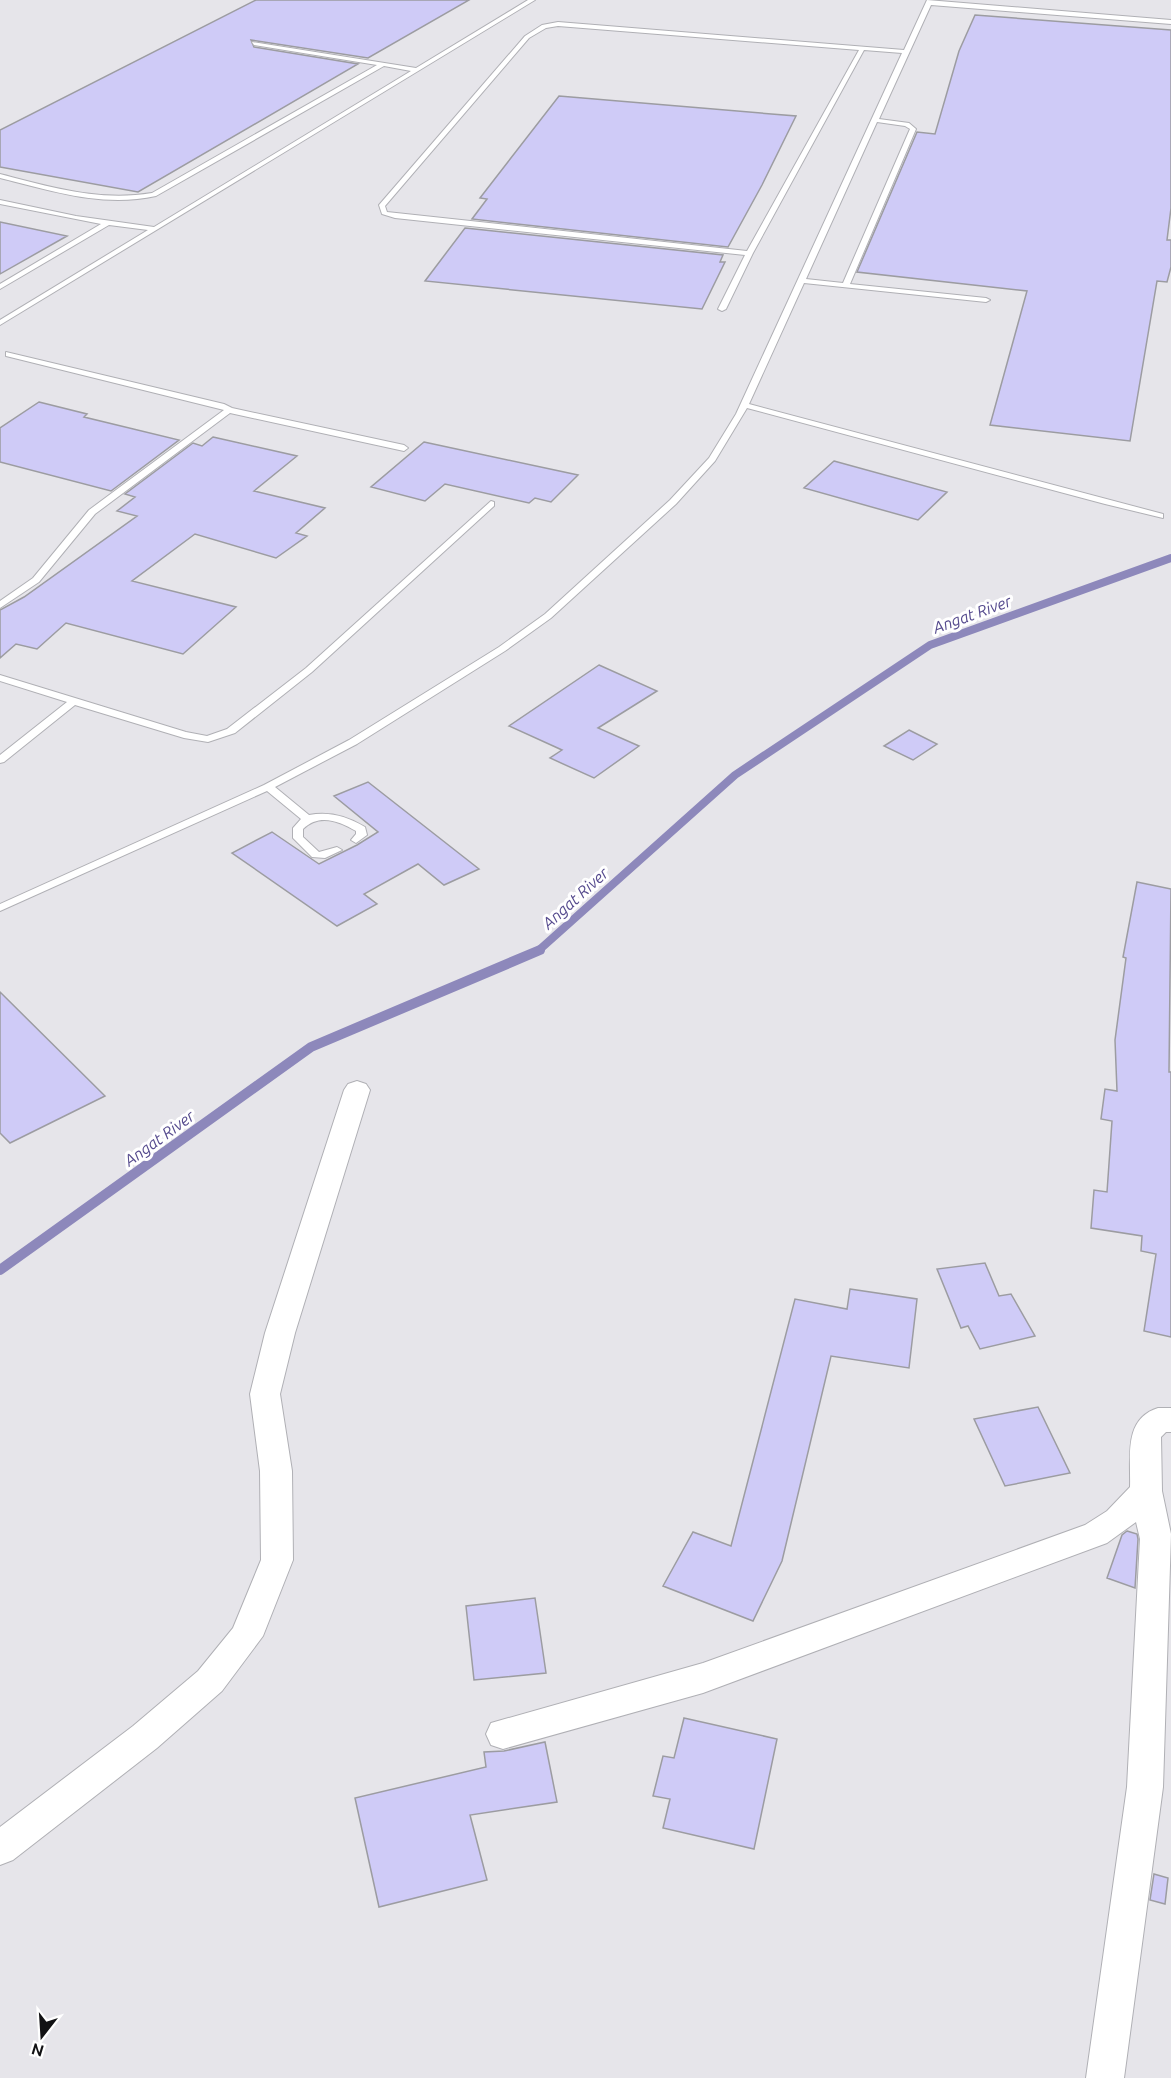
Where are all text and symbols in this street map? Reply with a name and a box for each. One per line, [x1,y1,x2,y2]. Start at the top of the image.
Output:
water label: Angat River [929,591,1014,637]
water label: Angat River [538,863,612,933]
water label: Angat River [120,1106,198,1170]
north arrow [12,2006,72,2066]
text: N [29,2040,46,2061]

